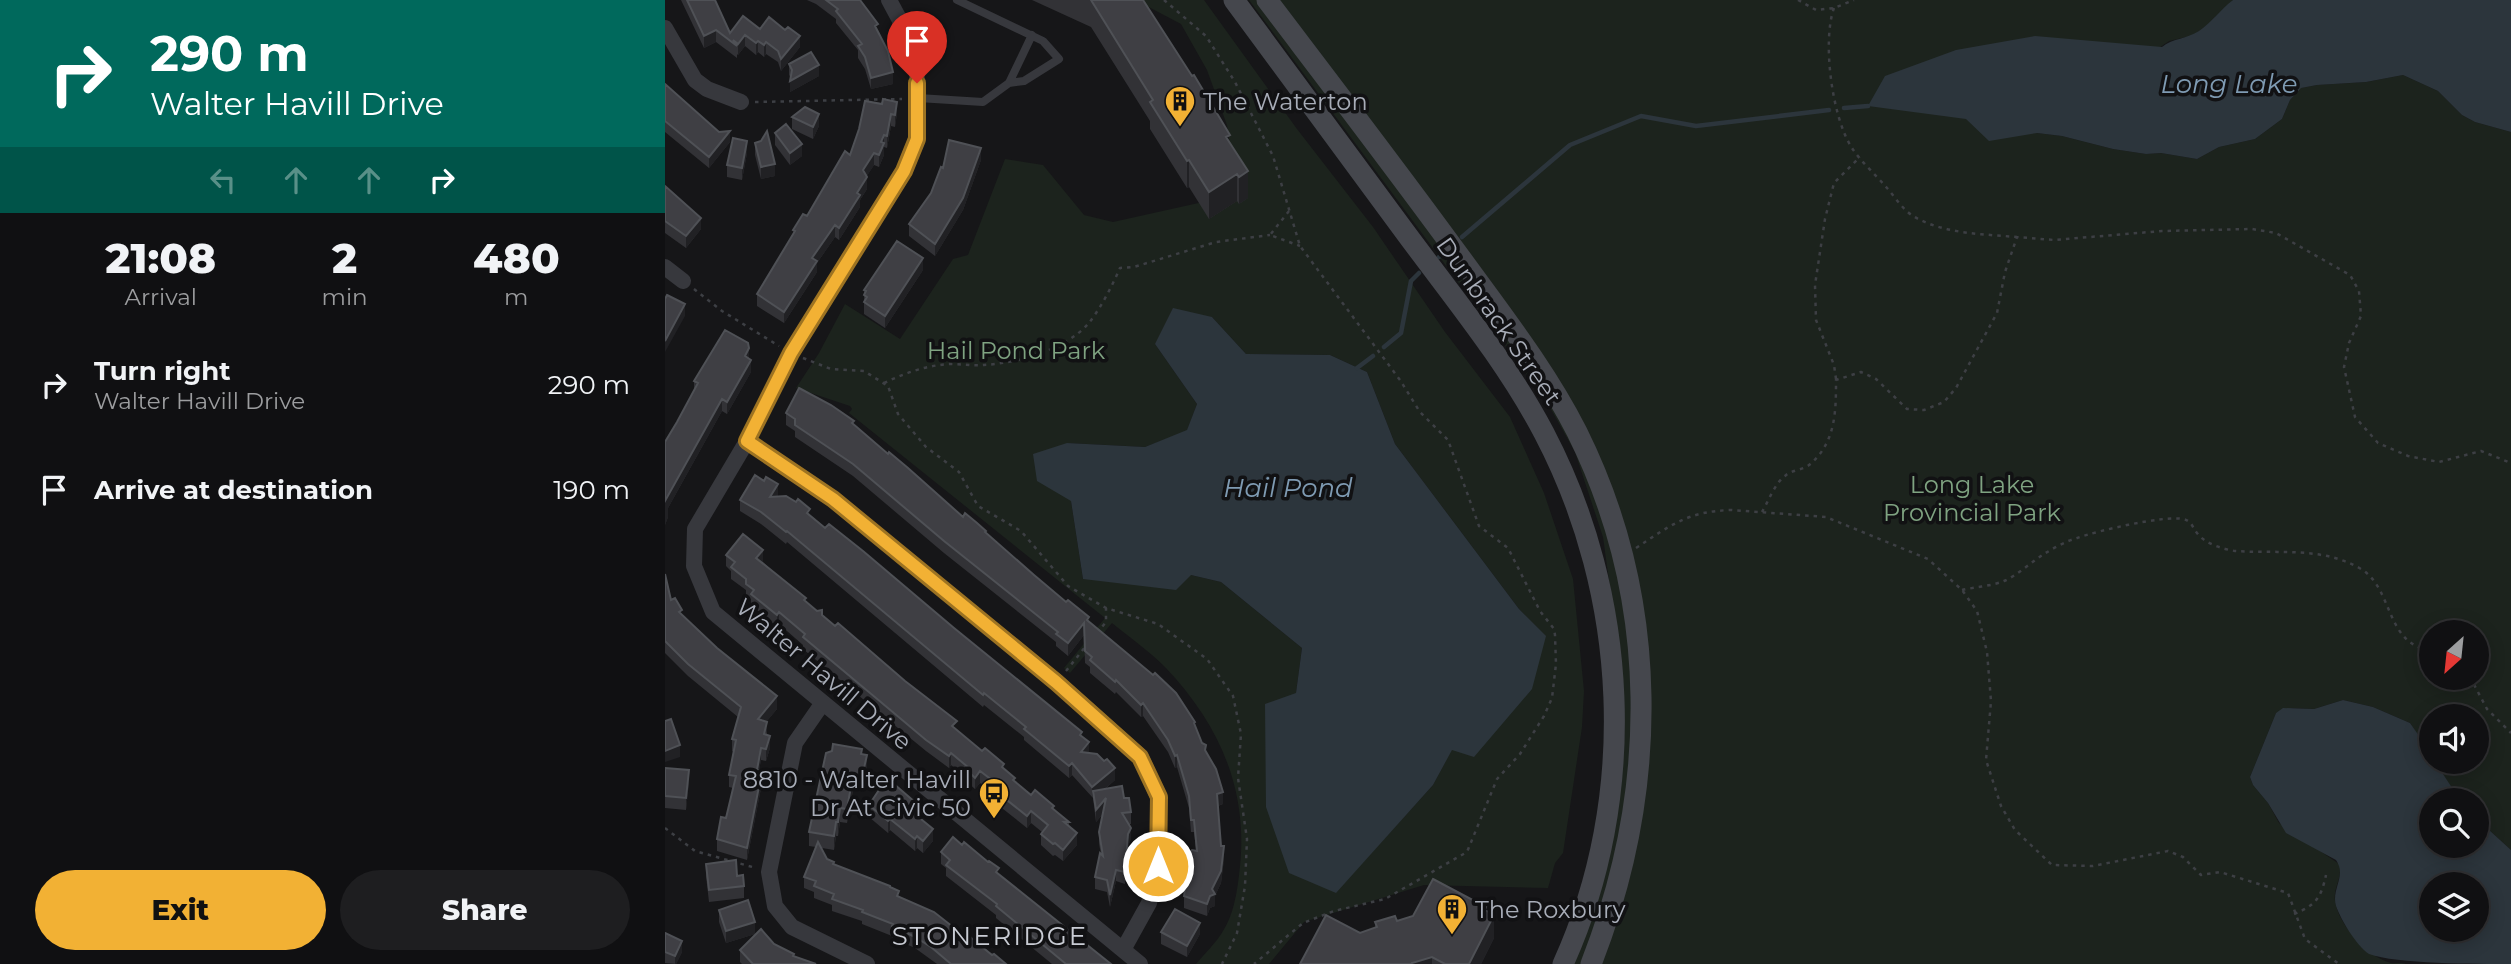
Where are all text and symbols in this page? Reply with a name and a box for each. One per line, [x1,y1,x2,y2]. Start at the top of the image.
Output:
pin [887,11,947,83]
icon: arrive [898,22,936,60]
text: 290 m [150,24,309,83]
icon: right [35,28,126,119]
water label: Long Lake [2161,68,2297,100]
text: Walter Havill Drive [150,84,444,123]
building icon: The Waterton [1163,84,1197,128]
place label: The Waterton [1203,87,1368,116]
icon: left [204,161,242,199]
icon: ahead [277,161,315,199]
icon: ahead [350,161,388,199]
icon: right [423,161,461,199]
text: 21:08 [105,232,216,284]
text: 2 [332,232,357,284]
text: 480 [473,232,560,284]
street label: Dunbrack Street [1430,232,1568,411]
text: Arrival [124,283,197,311]
text: min [322,283,368,311]
text: m [504,283,529,311]
park label: Hail Pond Park [927,336,1106,365]
text: Turn right [94,355,230,387]
icon: right [35,366,73,404]
text: 290 m [548,369,630,401]
text: Walter Havill Drive [94,387,305,415]
park label: Long Lake Provincial Park [1883,470,2062,527]
icon: arrive [35,471,73,509]
water label: Hail Pond [1223,472,1353,504]
text: Arrive at destination [94,474,373,506]
text: 190 m [553,474,630,506]
street label: Walter Havill Drive [730,592,918,756]
north arrow [2419,620,2489,690]
map controls [2419,620,2489,942]
button: sound [2419,704,2489,774]
place label: 8810 - Walter Havill Dr At Civic 50 [743,765,971,822]
bus stop icon: 8810 - Walter Havill Dr At Civic 50 [977,776,1011,820]
button: search [2419,788,2489,858]
position arrow [1121,829,1195,903]
button: Exit [35,870,326,950]
button: Share [340,870,630,950]
button: layers [2419,872,2489,942]
building icon: The Roxbury [1435,892,1469,936]
place label: The Roxbury [1475,895,1625,924]
district label: STONERIDGE [892,920,1088,952]

